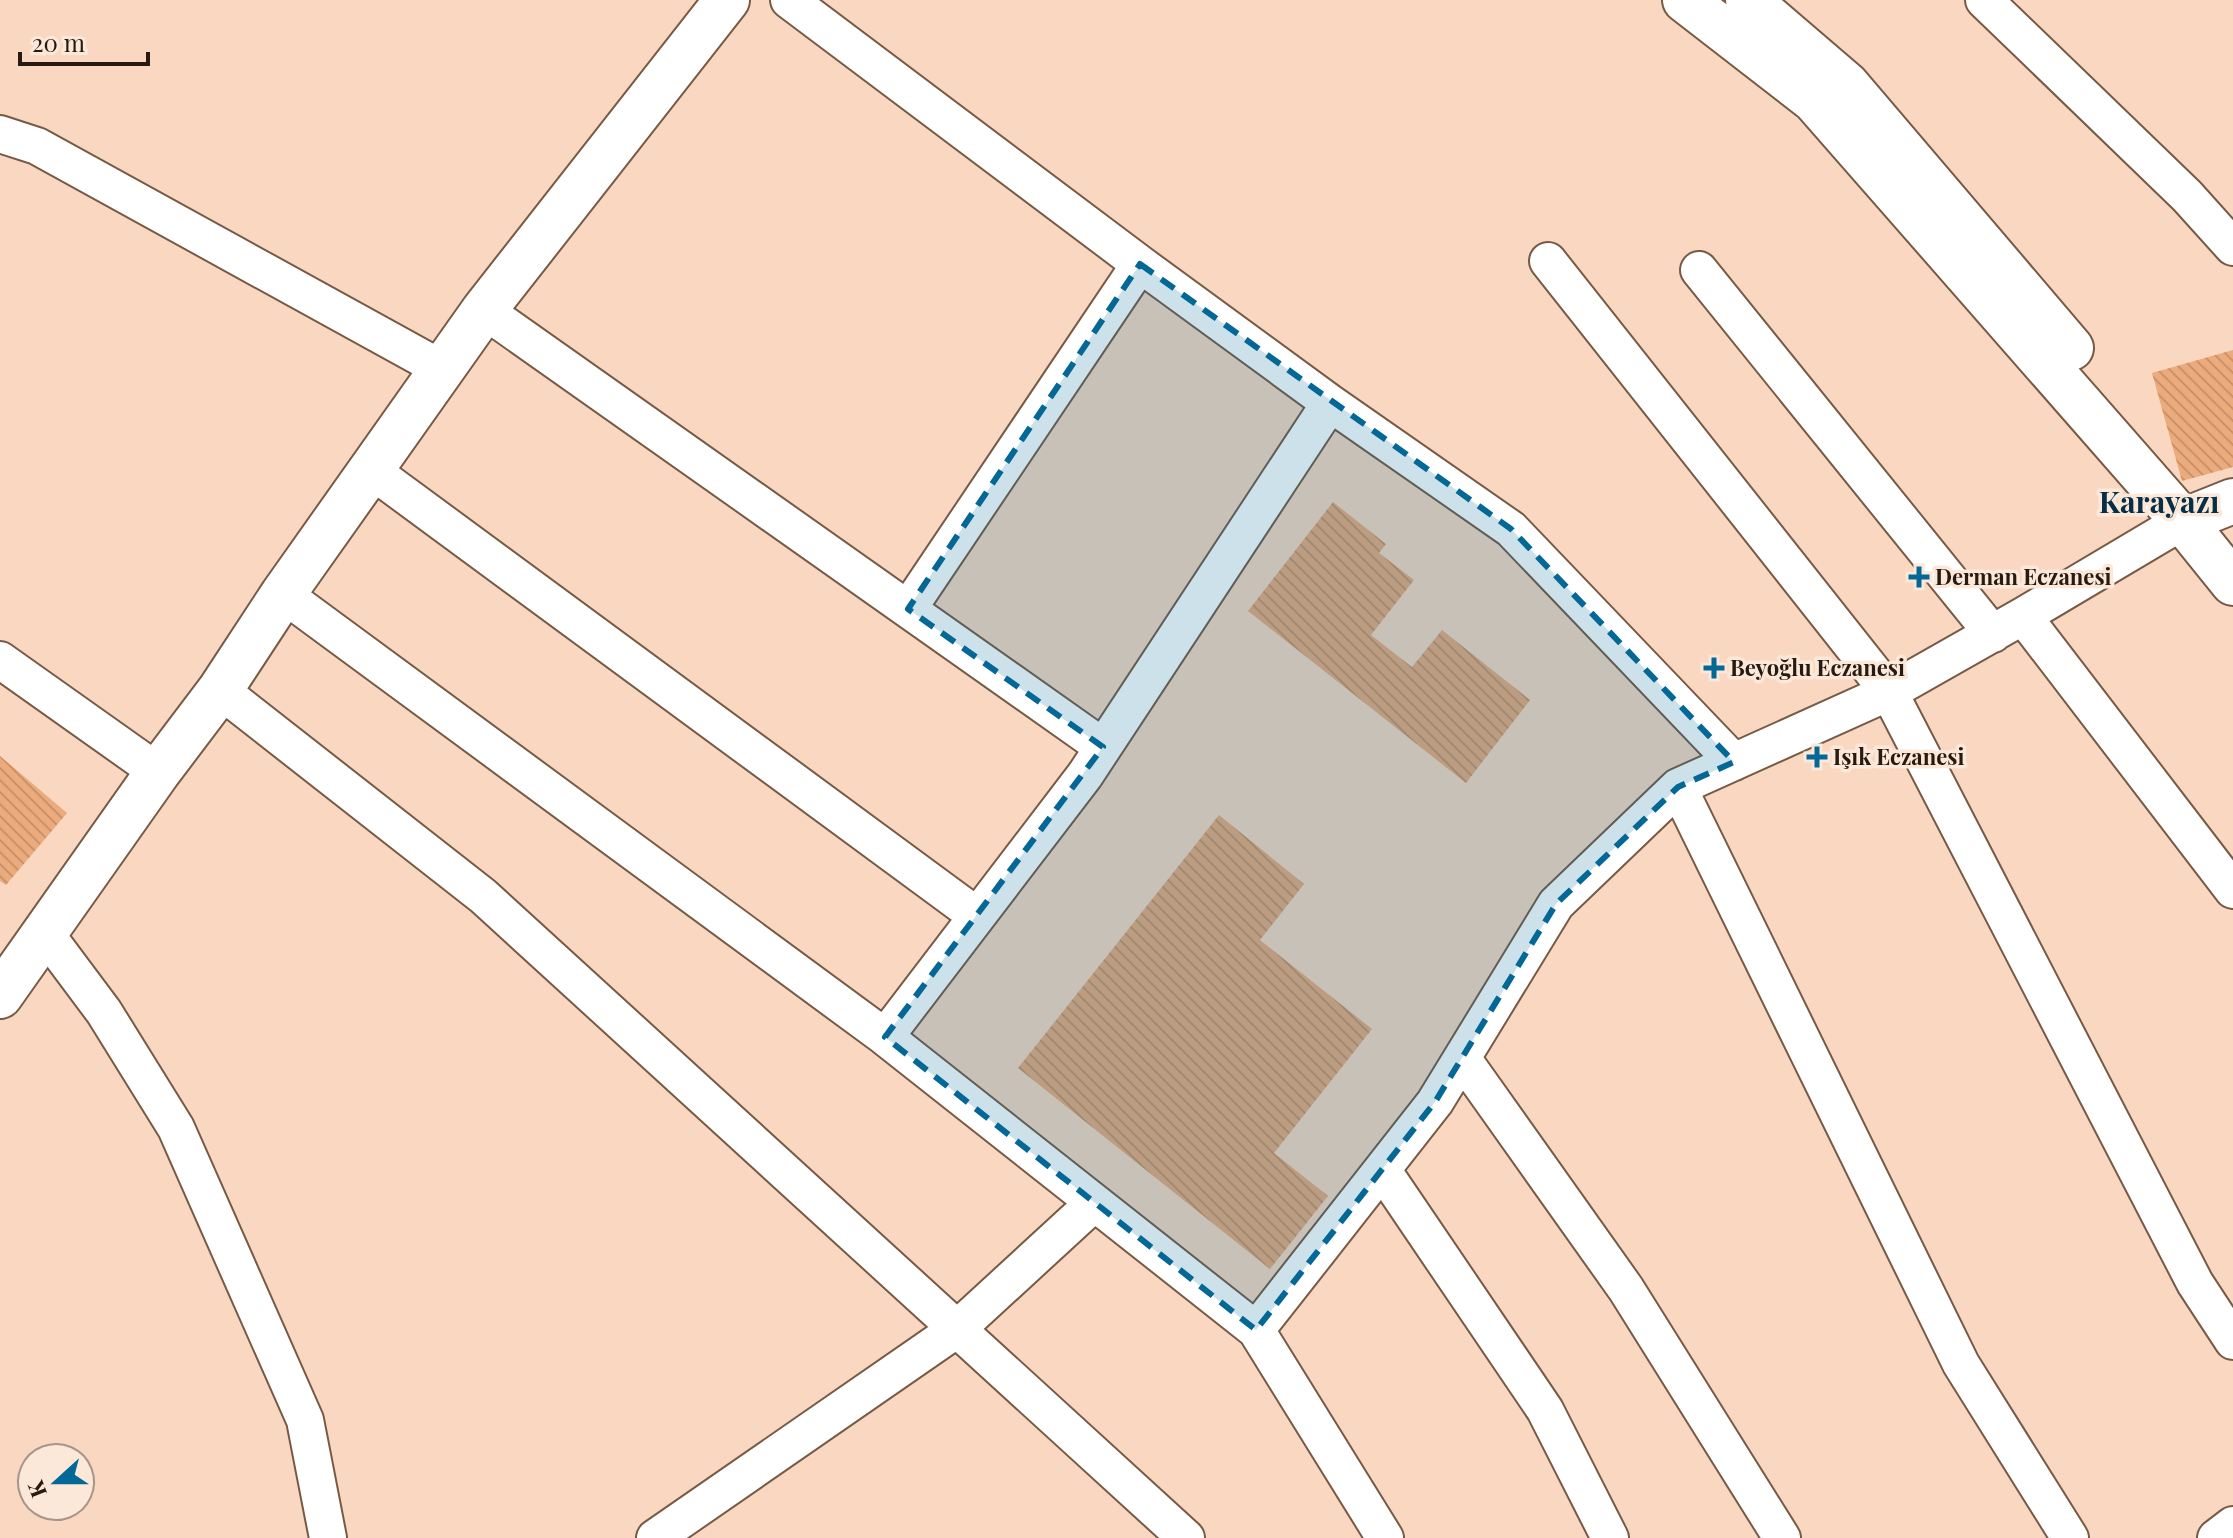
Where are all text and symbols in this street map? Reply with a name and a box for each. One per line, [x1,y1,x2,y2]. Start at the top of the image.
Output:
scale bar [20,16,148,66]
text: 20 m [32,26,85,58]
district label: Karayazı [2099,481,2219,521]
place label: Derman Eczanesi [1935,561,2112,591]
marker: Derman Eczanesi [1910,568,1928,586]
place label: Beyoğlu Eczanesi [1730,652,1905,682]
marker: Beyoğlu Eczanesi [1705,659,1723,677]
place label: Işık Eczanesi [1833,741,1965,771]
marker: Işık Eczanesi [1808,748,1826,766]
north arrow [16,1442,96,1522]
text: K [19,1477,53,1502]

